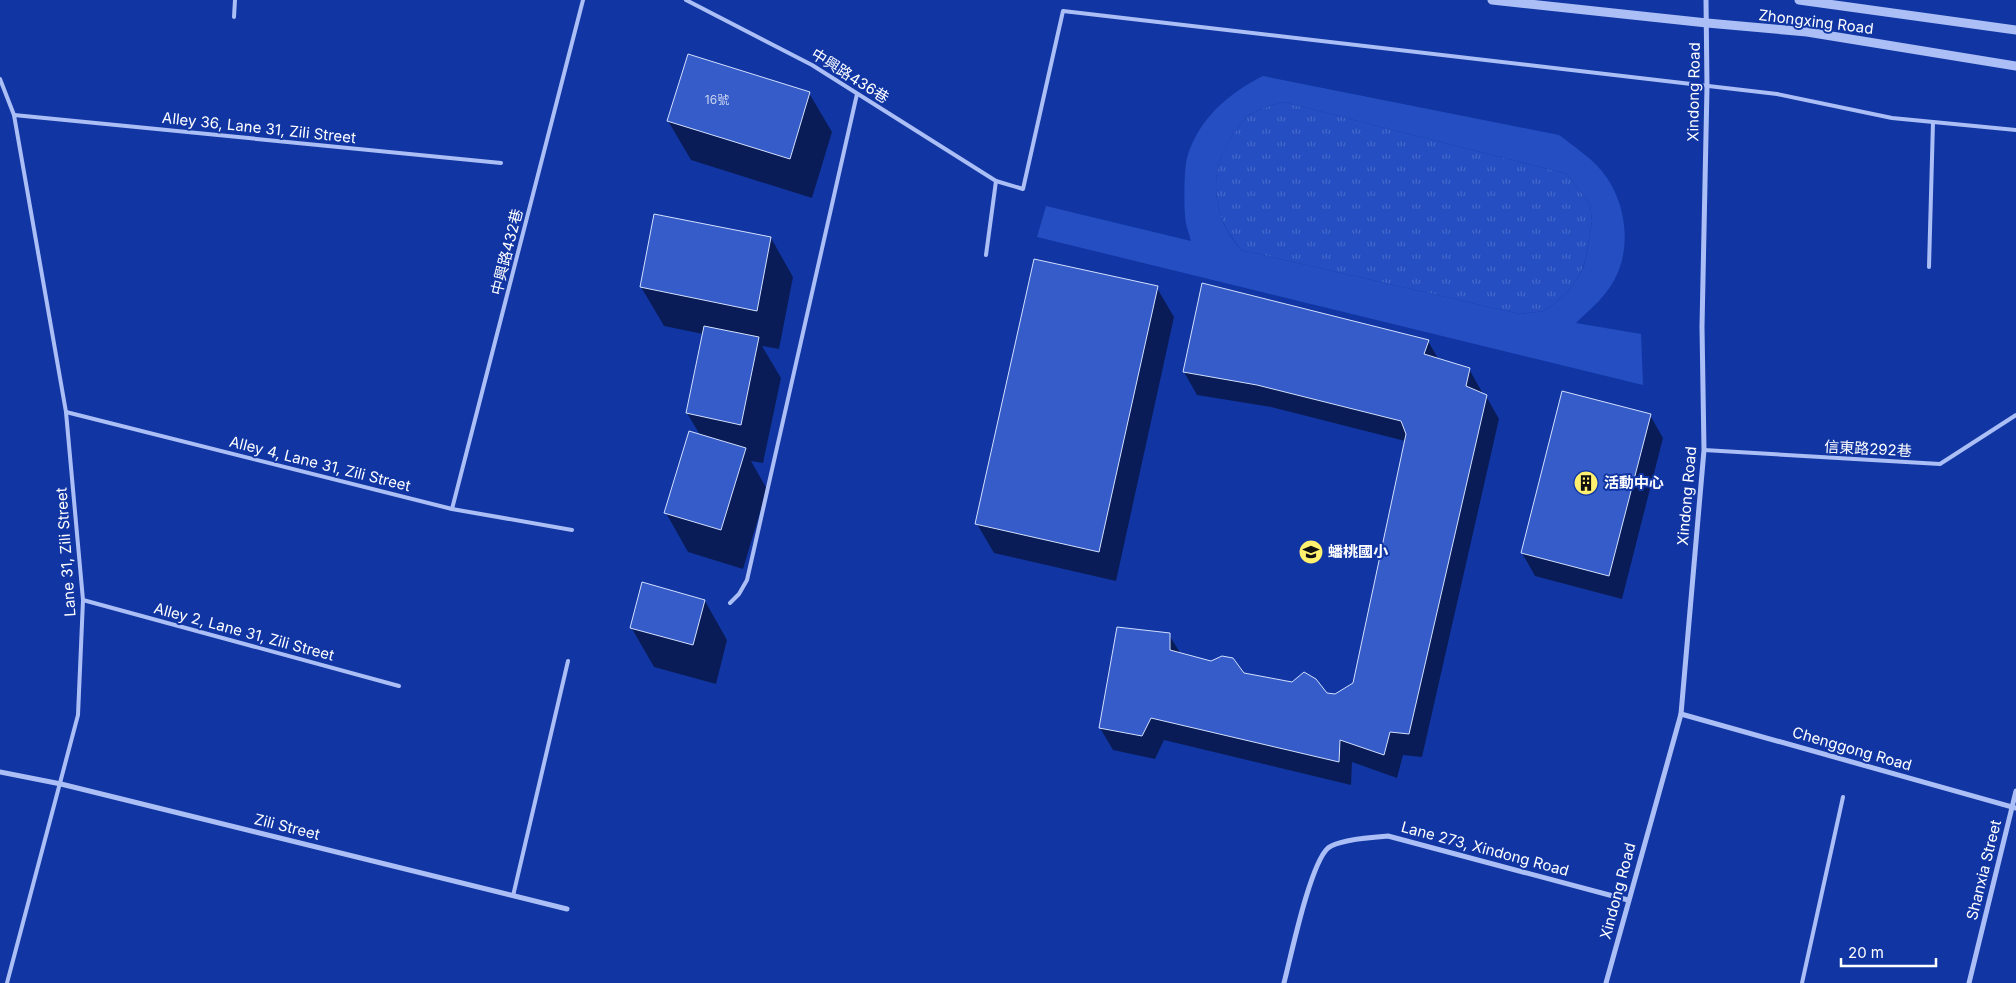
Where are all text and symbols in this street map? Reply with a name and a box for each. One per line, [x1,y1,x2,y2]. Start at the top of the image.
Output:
street label: Zhongxing Road [1758,5,1875,38]
street label: Xindong Road [1683,42,1704,142]
street label: 中興路436巷 [808,44,893,107]
house number: 16號 [705,92,729,107]
street label: Alley 36, Lane 31, Zili Street [161,108,357,147]
street label: 中興路432巷 [487,207,526,297]
street label: Alley 4, Lane 31, Zili Street [228,432,413,495]
street label: 信東路292巷 [1824,437,1912,460]
street label: Xindong Road [1673,446,1700,546]
building icon: 活動中心 [1573,470,1599,496]
place label: 活動中心 [1604,473,1664,492]
street label: Lane 31, Zili Street [52,487,79,617]
school or university icon: 蟠桃國小 [1298,539,1324,565]
place label: 蟠桃國小 [1328,542,1389,561]
street label: Alley 2, Lane 31, Zili Street [152,598,336,665]
street label: Chenggong Road [1790,722,1914,775]
street label: Zili Street [252,809,322,844]
street label: Lane 273, Xindong Road [1399,817,1571,880]
street label: Shanxia Street [1962,818,2005,922]
street label: Xindong Road [1595,840,1640,941]
scale bar [1841,936,1936,968]
text: 20 m [1848,943,1884,962]

